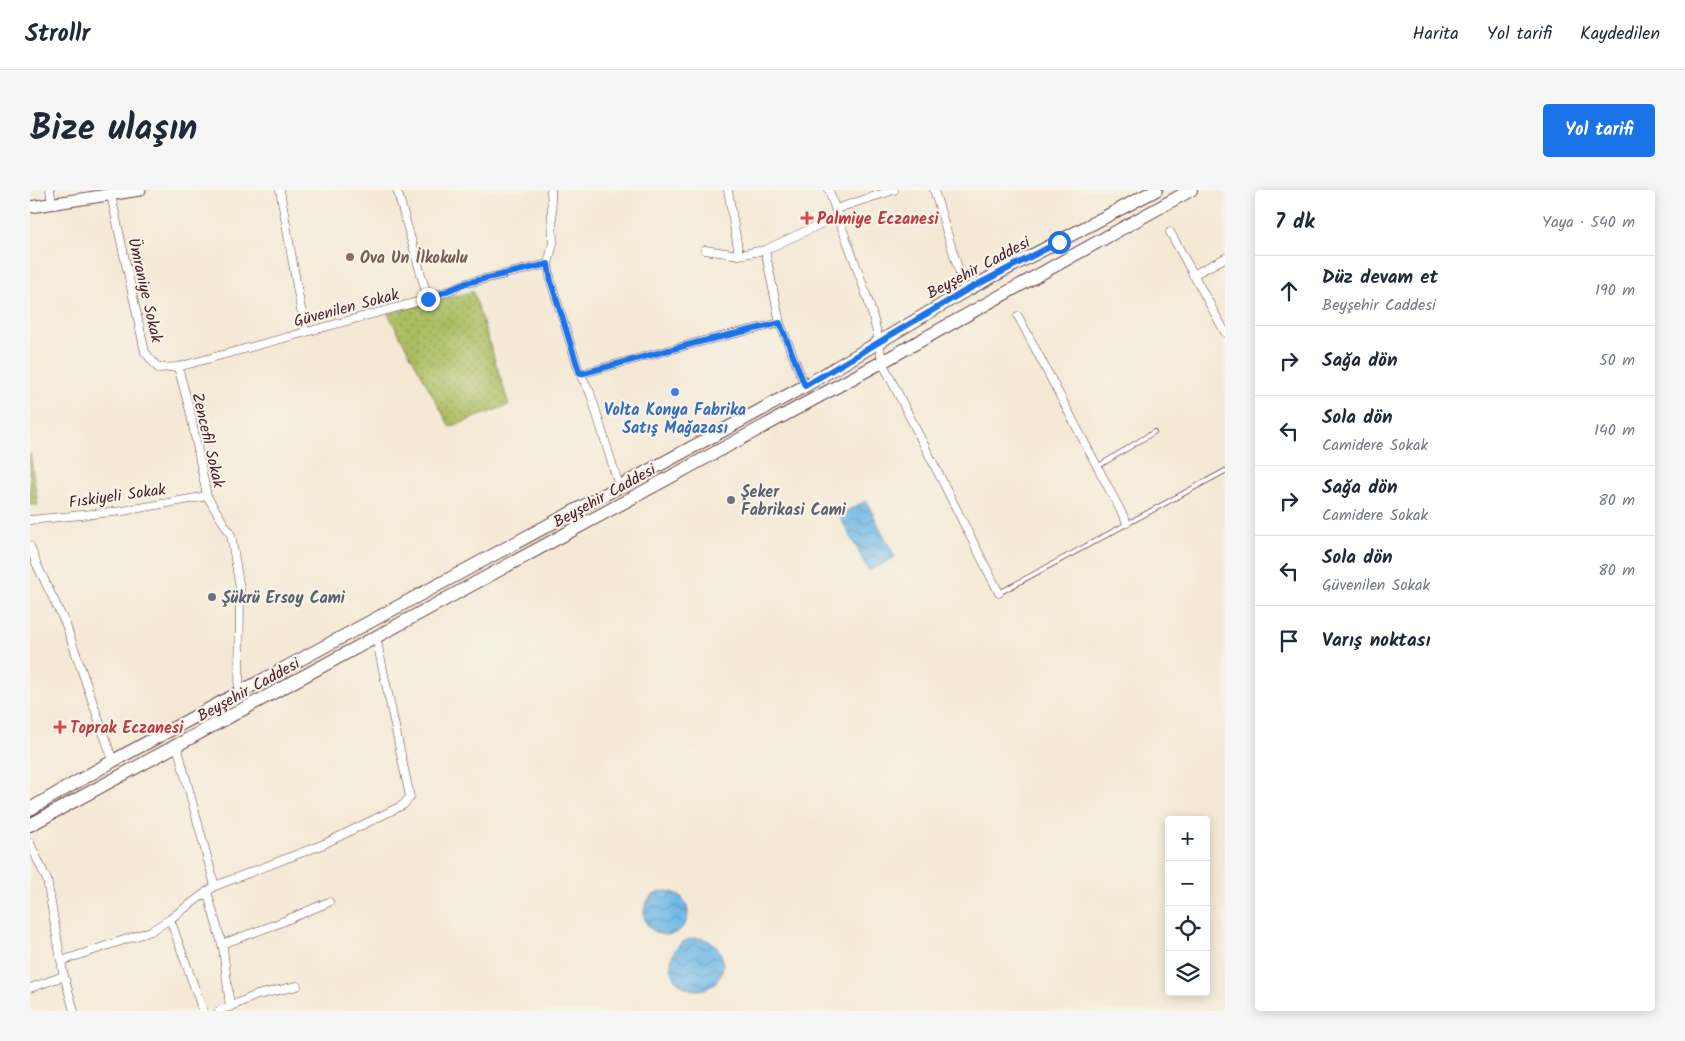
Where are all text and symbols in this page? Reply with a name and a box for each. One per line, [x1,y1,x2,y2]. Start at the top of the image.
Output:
text: Strollr [25,15,90,54]
text: Harita [1413,20,1459,49]
text: Yol tarifi [1487,20,1552,49]
text: Kaydedilen [1580,20,1660,49]
text: Bize ulaşın [30,102,197,158]
button: Yol tarifi [1543,104,1655,157]
text: 7 dk [1275,206,1315,239]
place label: Palmiye Eczanesi [817,207,939,232]
text: Yaya · 540 m [1542,210,1635,235]
marker: Palmiye Eczanesi [801,212,813,224]
street label: Beyşehir Caddesi [923,230,1036,306]
route start [1048,231,1071,254]
street label: Ümraniye Sokak [120,236,169,346]
place label: Ova Un İlkokulu [360,246,468,271]
marker: Ova Un İlkokulu [344,251,356,263]
text: Düz devam et [1322,263,1438,293]
icon: ahead [1275,277,1303,305]
text: 190 m [1595,278,1635,303]
street label: Güvenilen Sokak [291,282,402,335]
route end [417,288,440,311]
text: Beyşehir Caddesi [1322,293,1436,318]
text: Sağa dön [1322,346,1398,376]
icon: right [1275,347,1303,375]
text: 50 m [1599,348,1635,373]
marker: Volta Konya Fabrika Satış Mağazası [669,386,681,398]
street label: Zencefil Sokak [184,390,231,491]
place label: Volta Konya Fabrika Satış Mağazası [604,398,746,441]
text: Sola dön [1322,403,1393,433]
icon: left [1275,417,1303,445]
text: 140 m [1594,418,1635,443]
text: Camidere Sokak [1322,433,1428,458]
street label: Beyşehir Caddesi [549,457,662,535]
text: Sağa dön [1322,473,1398,503]
street label: Fıskiyeli Sokak [67,477,168,516]
place label: Şeker Fabrikasi Cami [741,480,847,523]
icon: right [1275,487,1303,515]
text: 80 m [1598,488,1635,513]
marker: Şeker Fabrikasi Cami [725,494,737,506]
text: Camidere Sokak [1322,503,1428,528]
text: Sola dön [1322,543,1393,573]
icon: left [1275,557,1303,585]
text: 80 m [1598,558,1635,583]
text: Güvenilen Sokak [1322,573,1430,598]
place label: Şükrü Ersoy Cami [222,586,346,611]
marker: Şükrü Ersoy Cami [206,591,218,603]
text: Varış noktası [1322,626,1430,656]
icon: arrive [1275,627,1303,655]
street label: Beyşehir Caddesi [193,651,306,729]
place label: Toprak Eczanesi [70,716,184,741]
marker: Toprak Eczanesi [54,721,66,733]
map controls [1165,816,1210,996]
button: + [1165,816,1210,861]
button: − [1165,861,1210,906]
button: locate [1165,906,1210,951]
button: layers [1165,951,1210,996]

